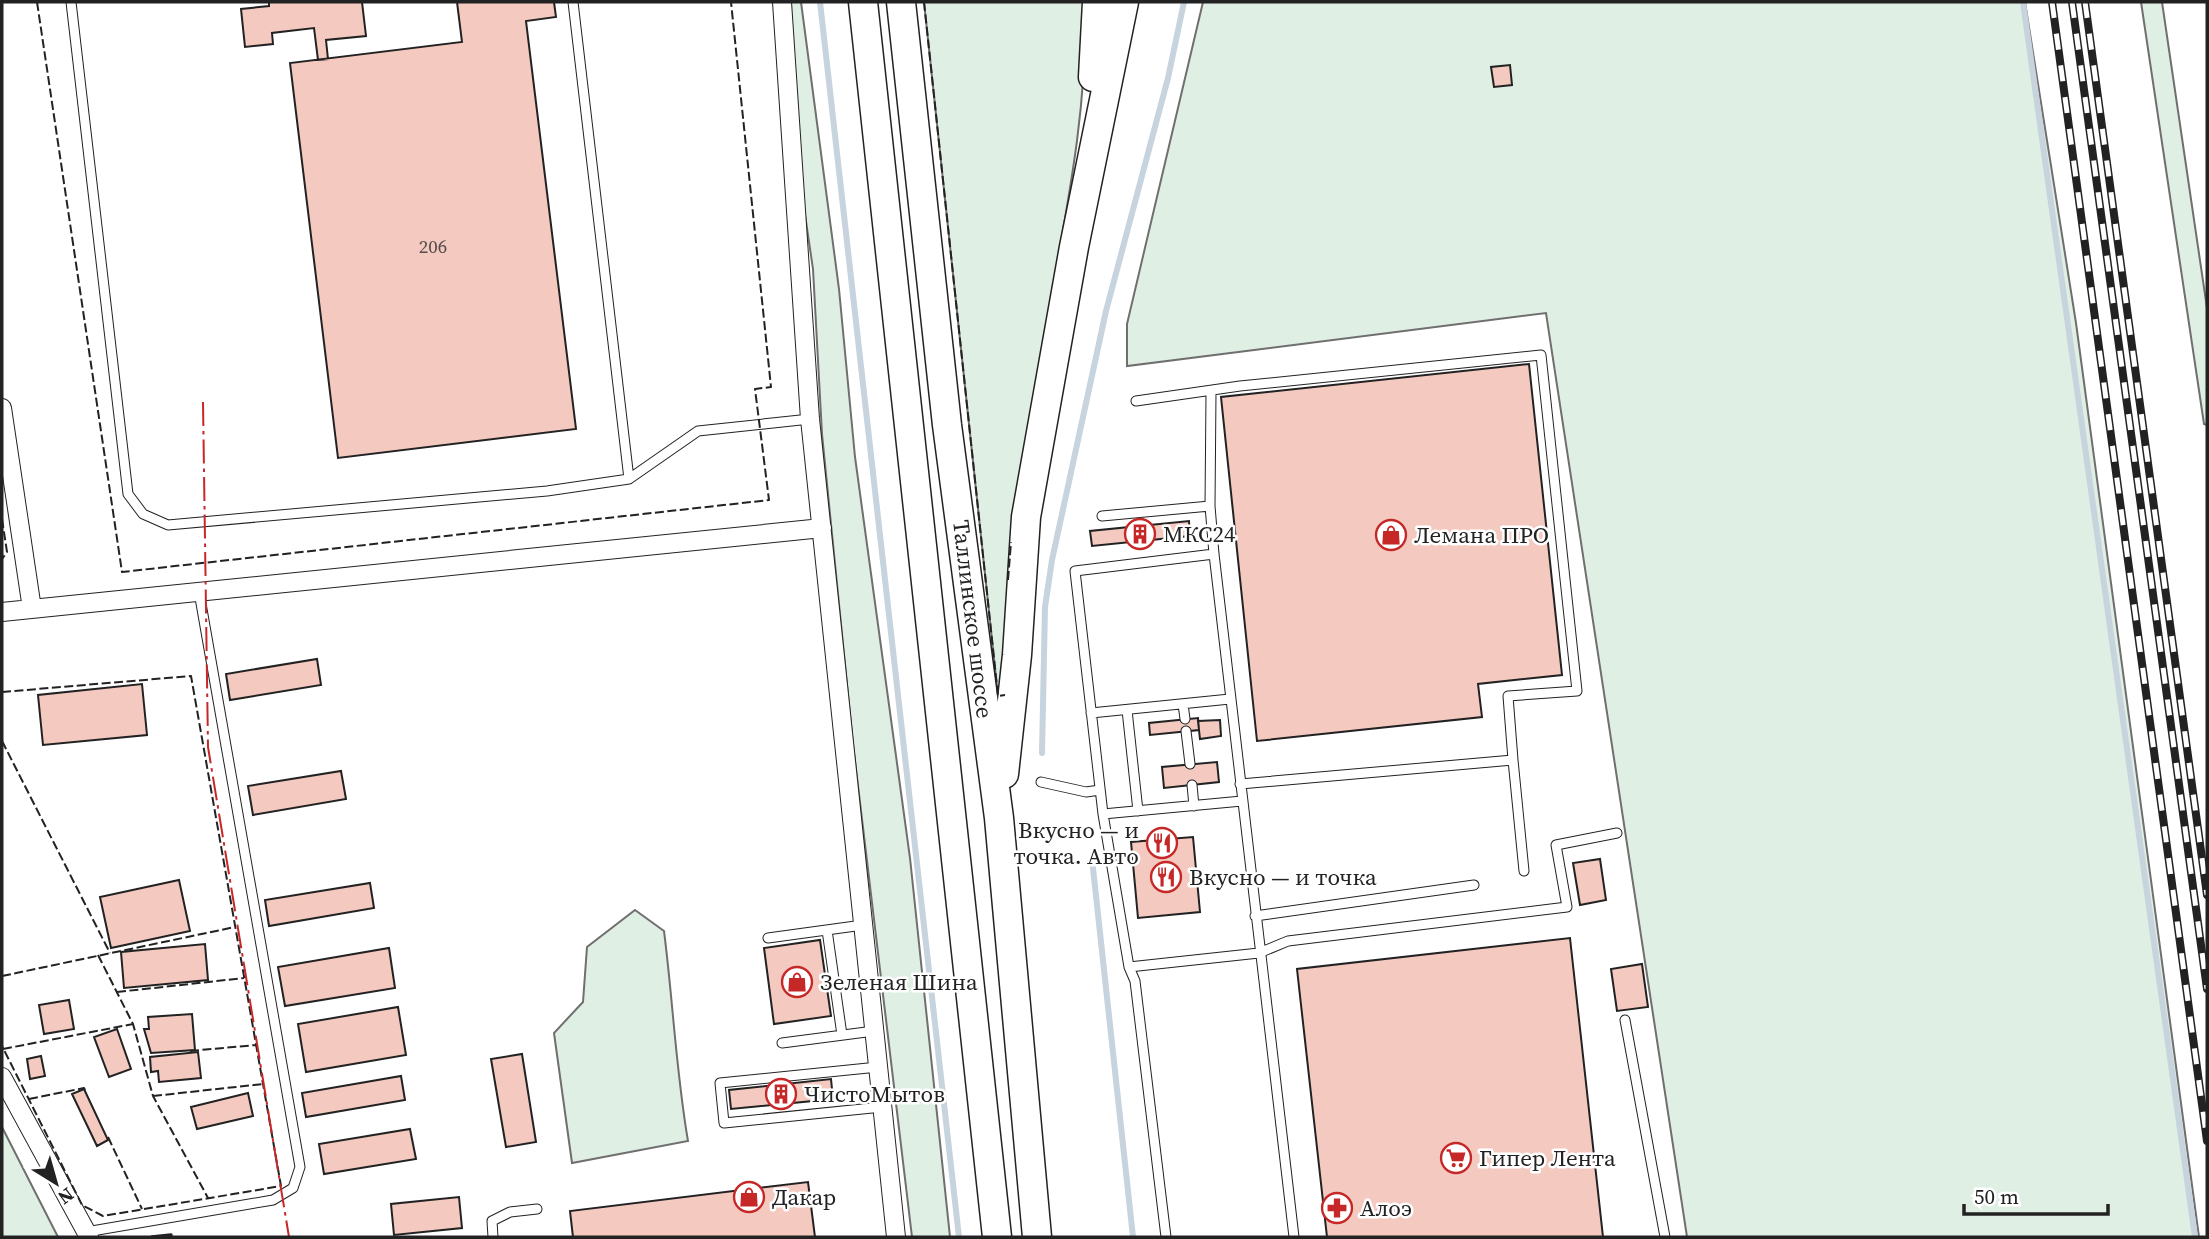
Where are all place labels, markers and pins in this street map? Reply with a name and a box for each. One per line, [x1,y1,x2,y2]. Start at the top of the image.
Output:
building icon: МКС24 [1123,517,1157,551]
place label: МКС24 [1163,518,1236,550]
shop icon: Лемана ПРО [1374,518,1408,552]
place label: Лемана ПРО [1414,519,1549,551]
place label: Вкусно — и точка. Авто [1013,814,1139,872]
restaurant icon: Вкусно — и точка. Авто [1145,826,1179,860]
restaurant icon: Вкусно — и точка [1149,860,1183,894]
place label: Вкусно — и точка [1189,861,1377,893]
shop icon: Зеленая Шина [780,965,814,999]
place label: Зеленая Шина [820,966,978,998]
building icon: ЧистоМытов [764,1077,798,1111]
place label: ЧистоМытов [804,1078,945,1110]
supermarket icon: Гипер Лента [1439,1141,1473,1175]
place label: Гипер Лента [1479,1142,1616,1174]
shop icon: Дакар [732,1180,766,1214]
place label: Дакар [772,1181,836,1213]
pharmacy icon: Алоэ [1320,1191,1354,1225]
place label: Алоэ [1360,1192,1412,1224]

